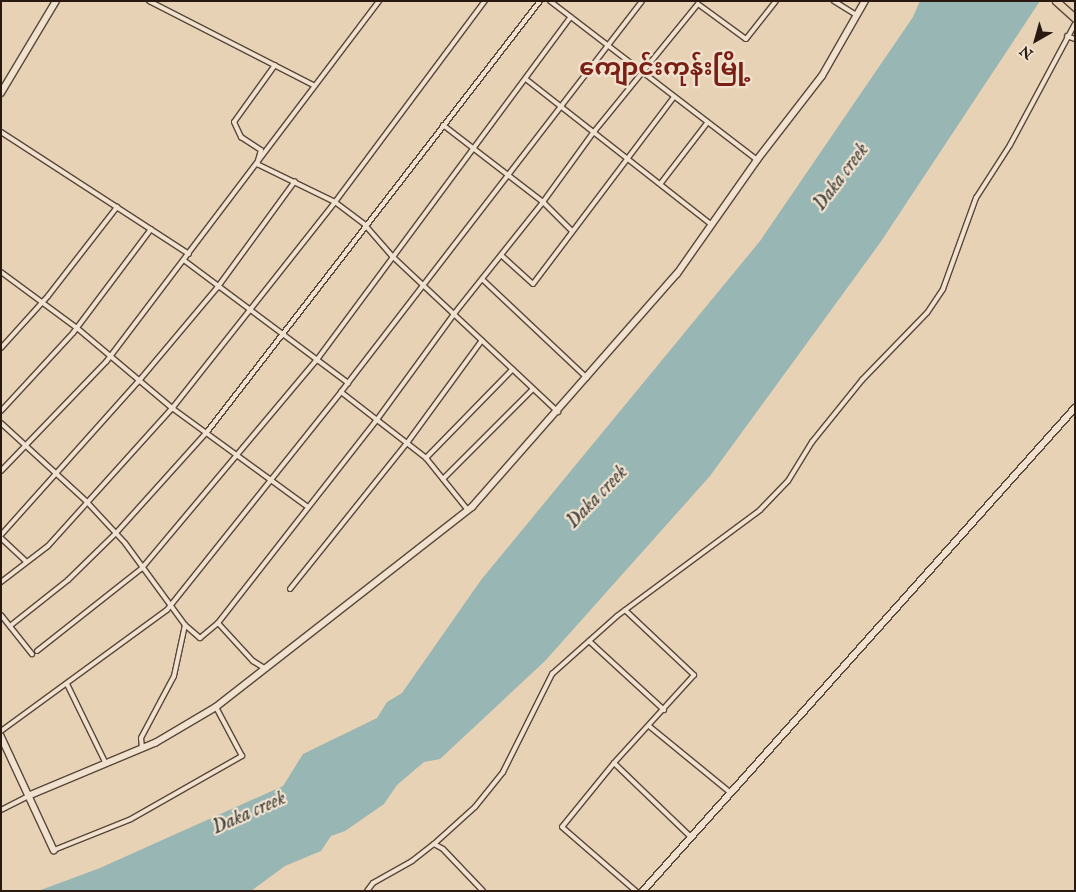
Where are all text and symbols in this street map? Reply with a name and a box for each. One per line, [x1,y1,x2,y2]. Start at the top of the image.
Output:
north arrow [1011,15,1061,65]
text: N [1016,41,1037,63]
district label: ကျောင်းကုန်းမြို့ [579,55,751,83]
water label: Daka creek [808,139,874,215]
water label: Daka creek [561,461,633,533]
water label: Daka creek [208,786,290,840]

